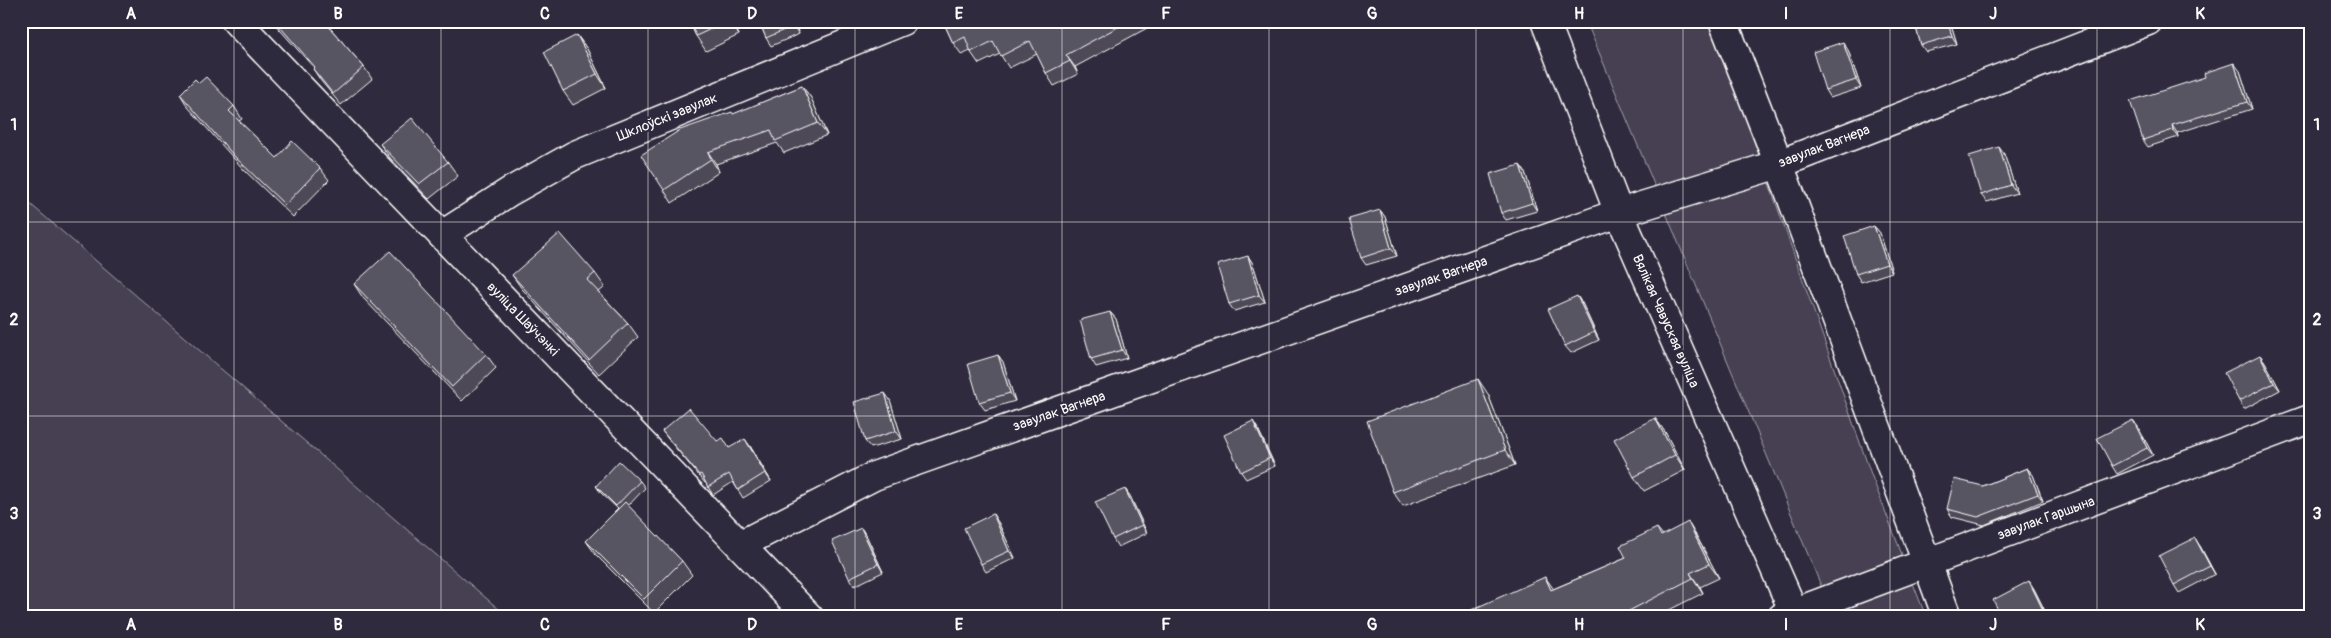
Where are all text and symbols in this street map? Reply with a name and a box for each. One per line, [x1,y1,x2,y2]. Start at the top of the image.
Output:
text: A [126,4,137,24]
text: B [333,4,343,24]
text: C [540,4,550,24]
text: D [747,4,757,24]
text: E [955,4,964,24]
text: F [1161,4,1171,24]
text: G [1367,4,1378,24]
text: H [1574,4,1584,24]
text: I [1784,4,1788,24]
text: J [1989,4,1997,24]
text: K [2195,4,2205,24]
street label: Шклоўскі завулак [614,89,720,145]
text: 1 [11,115,17,135]
text: 1 [2314,115,2320,135]
street label: завулак Вагнера [1776,121,1872,171]
street label: завулак Вагнера [1393,252,1489,300]
street label: Вялікая Чавуская вуліца [1629,252,1703,390]
street label: вуліца Шаўчэнкі [483,278,563,360]
text: 2 [10,310,19,330]
text: 2 [2313,310,2322,330]
street label: завулак Вагнера [1011,387,1107,435]
street label: завулак Гаршына [1995,492,2097,544]
text: 3 [10,504,19,524]
text: 3 [2313,504,2322,524]
text: A [126,615,137,635]
text: B [333,615,343,635]
text: C [540,615,550,635]
text: D [747,615,757,635]
text: E [955,615,964,635]
text: F [1161,615,1171,635]
text: G [1367,615,1378,635]
text: H [1574,615,1584,635]
text: I [1784,615,1788,635]
text: J [1989,615,1997,635]
text: K [2195,615,2205,635]

